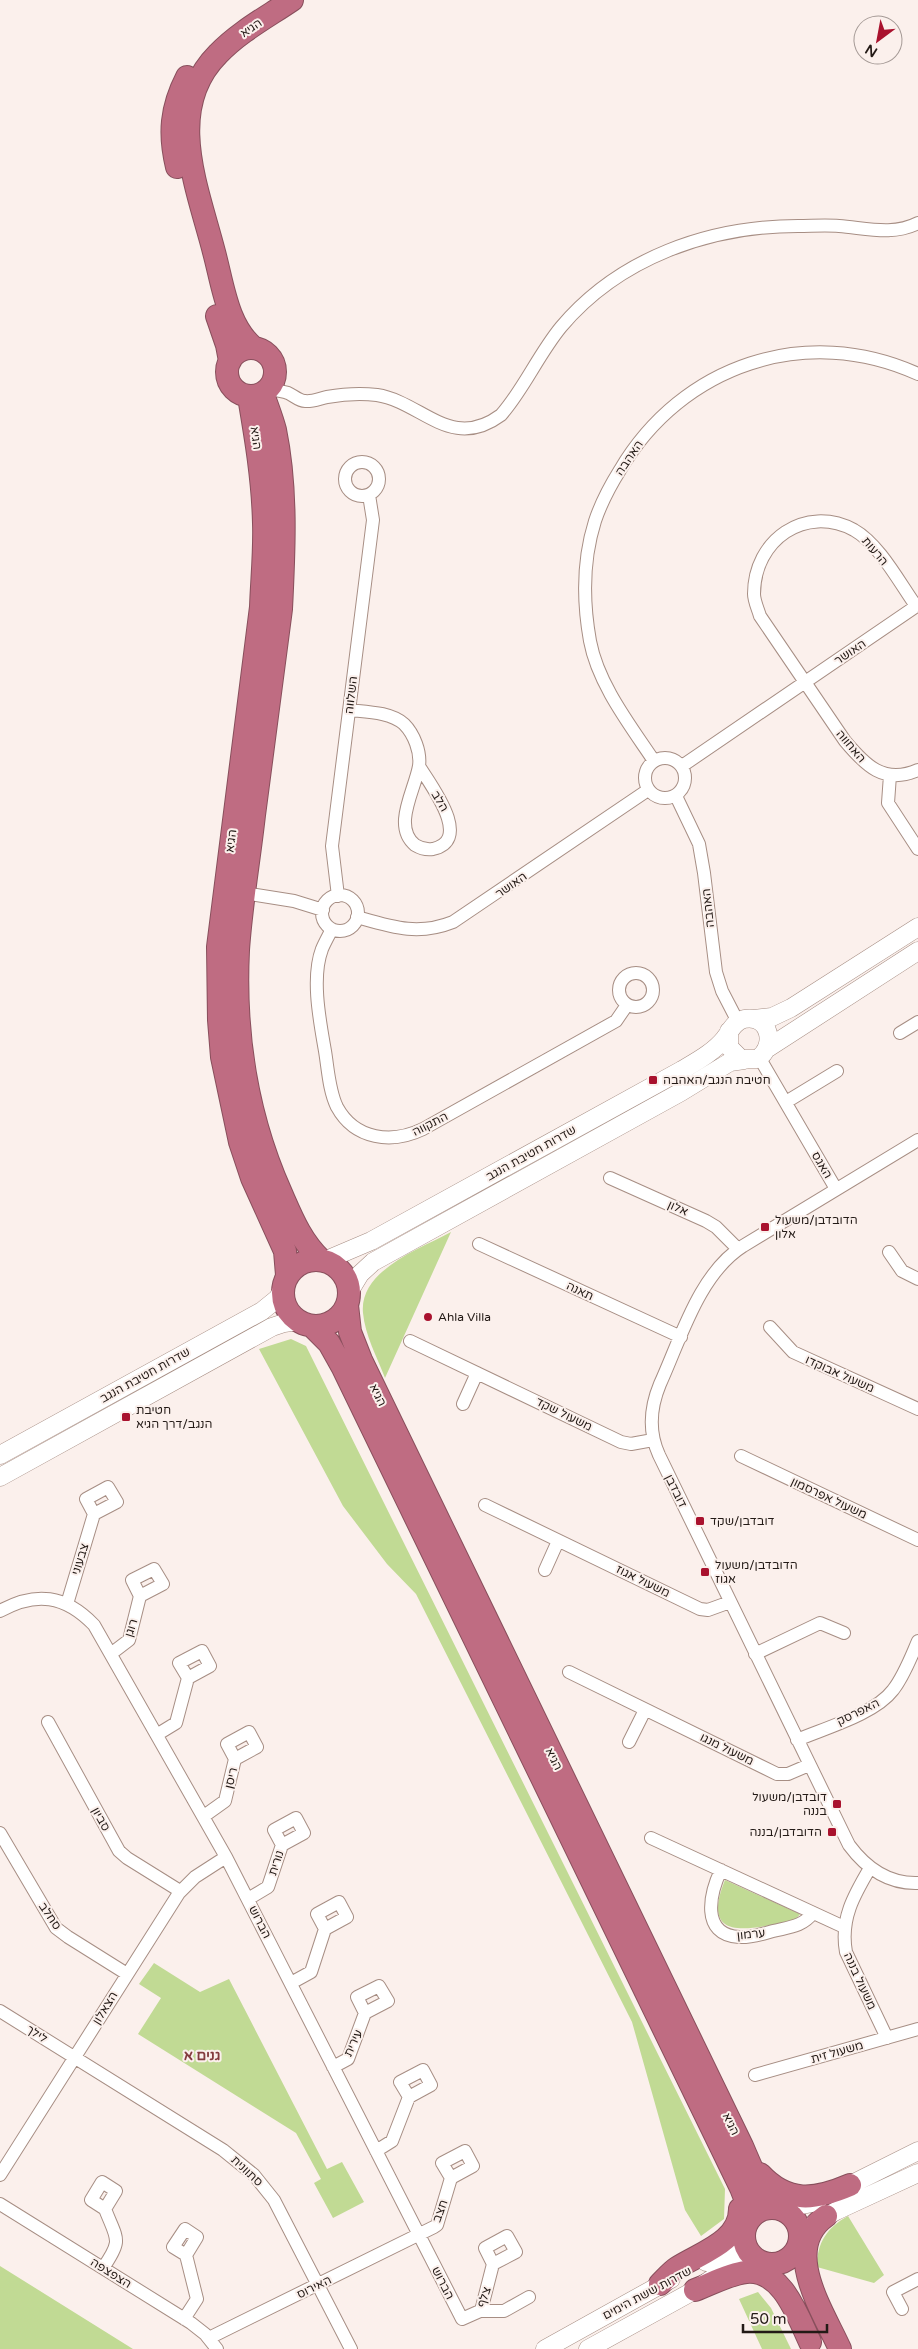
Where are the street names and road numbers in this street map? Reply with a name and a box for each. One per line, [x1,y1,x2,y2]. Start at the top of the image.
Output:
street label: הגיא [237,16,265,40]
street label: הגיא [247,426,265,450]
street label: האהבה [612,438,646,478]
street label: הרעות [859,534,891,568]
street label: האושר [832,636,868,668]
street label: השלווה [342,675,360,715]
street label: האחווה [833,727,869,765]
street label: הלב [428,788,452,814]
street label: הגיא [223,829,239,853]
street label: האושר [493,869,529,901]
street label: האהבה [699,888,717,928]
street label: התקווה [410,1109,450,1139]
street label: שדרות חטיבת הנגב [484,1122,578,1184]
street label: האגס [809,1149,835,1181]
street label: אלון [666,1197,690,1219]
street label: תאנה [564,1279,596,1303]
street label: שדרות חטיבת הנגב [98,1344,192,1406]
street label: משעול אבוקדו [803,1353,877,1395]
street label: הגיא [367,1382,389,1408]
street label: משעול שקד [533,1394,595,1434]
street label: דובדבן [662,1472,690,1510]
street label: משעול אפרסמון [789,1474,869,1522]
street label: צבעוני [69,1541,91,1577]
street label: משעול אגוז [614,1562,672,1600]
street label: רוגן [122,1617,140,1639]
street label: האפרסק [834,1696,882,1728]
street label: משעול מנגו [698,1730,756,1768]
street label: הגיא [543,1746,565,1772]
street label: ריסן [222,1766,240,1790]
street label: סביון [89,1805,113,1833]
street label: נורית [265,1849,287,1877]
street label: סחלב [36,1900,64,1932]
street label: הברוש [246,1903,274,1941]
street label: ערמון [736,1926,766,1942]
street label: משעול בננה [841,1950,879,2012]
street label: הצאלון [90,1989,120,2027]
street label: לילך [24,2022,50,2046]
street label: עירית [341,2027,365,2059]
street label: משעול זית [809,2038,865,2066]
street label: הגיא [720,2111,742,2137]
street label: סתוונית [228,2153,266,2189]
street label: חצב [429,2198,451,2224]
street label: הצפצפה [88,2255,134,2291]
street label: הברוש [429,2264,457,2302]
street label: שדרות ששת הימים [600,2264,694,2322]
street label: האירוס [294,2273,334,2301]
street label: צלף [474,2285,494,2309]

